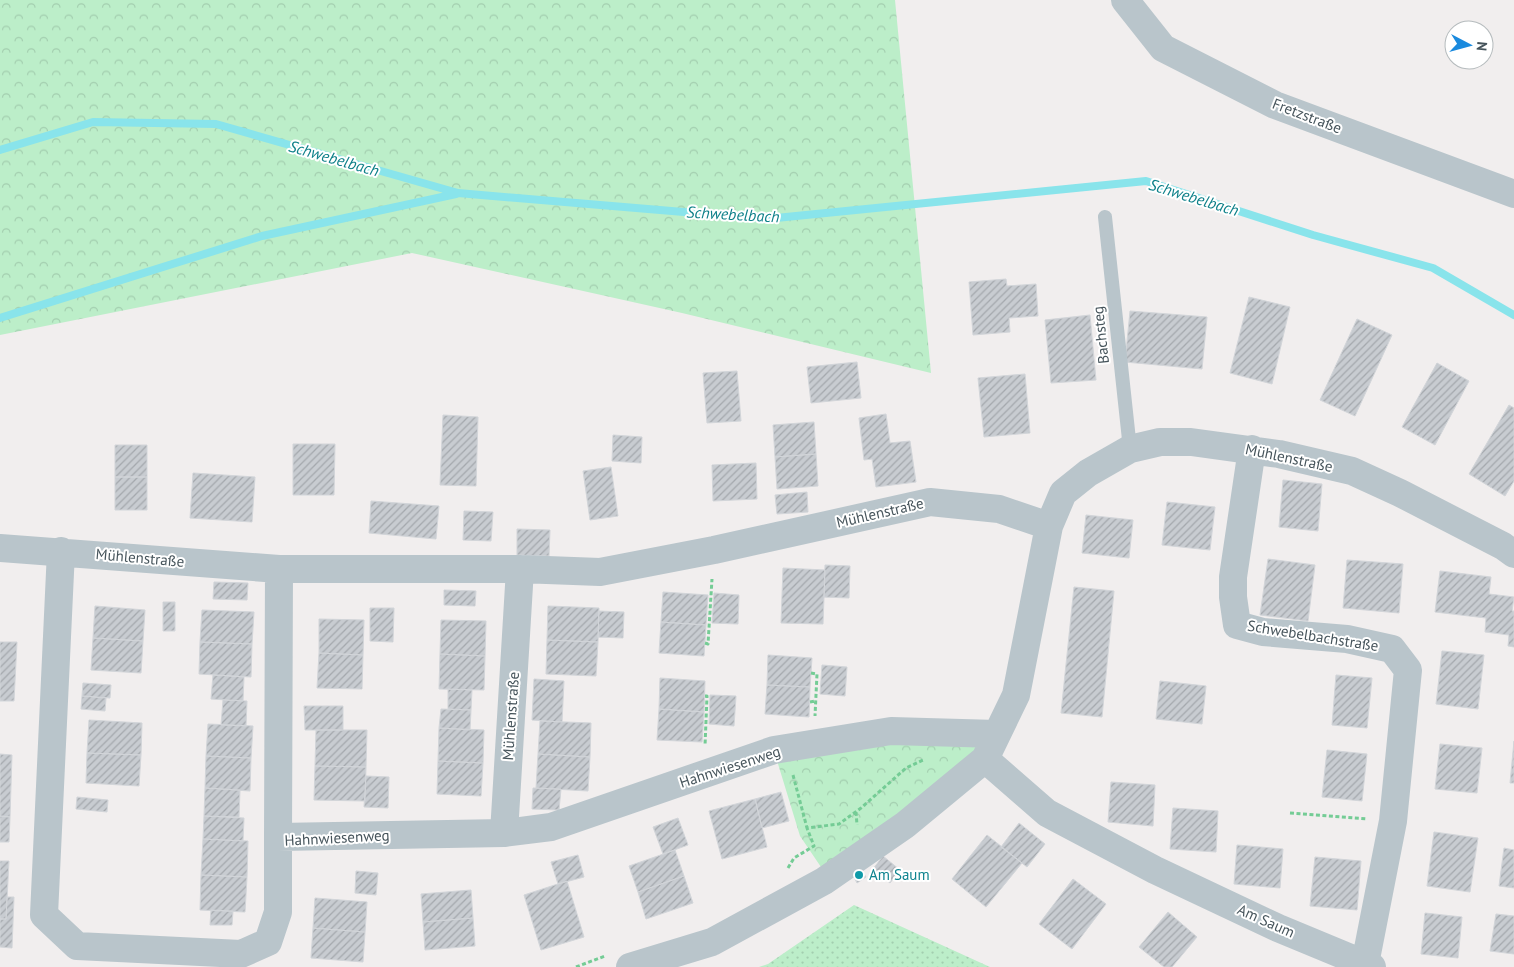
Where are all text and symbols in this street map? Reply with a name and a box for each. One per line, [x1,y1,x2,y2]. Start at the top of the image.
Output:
north arrow [1444,20,1494,70]
text: N [1472,41,1491,52]
street label: Fretzstraße [1270,94,1345,137]
water label: Schwebelbach [287,136,381,180]
water label: Schwebelbach [1147,174,1241,220]
water label: Schwebelbach [686,202,780,226]
street label: Bachsteg [1088,305,1113,365]
street label: Mühlenstraße [1244,439,1335,476]
street label: Mühlenstraße [834,493,925,532]
street label: Mühlenstraße [95,544,185,571]
street label: Schwebelbachstraße [1246,616,1380,655]
street label: Mühlenstraße [498,671,523,761]
street label: Hahnwiesenweg [677,741,783,792]
street label: Hahnwiesenweg [284,825,390,850]
place label: Am Saum [869,865,930,884]
marker: Am Saum [853,869,865,881]
street label: Am Saum [1235,900,1298,942]

